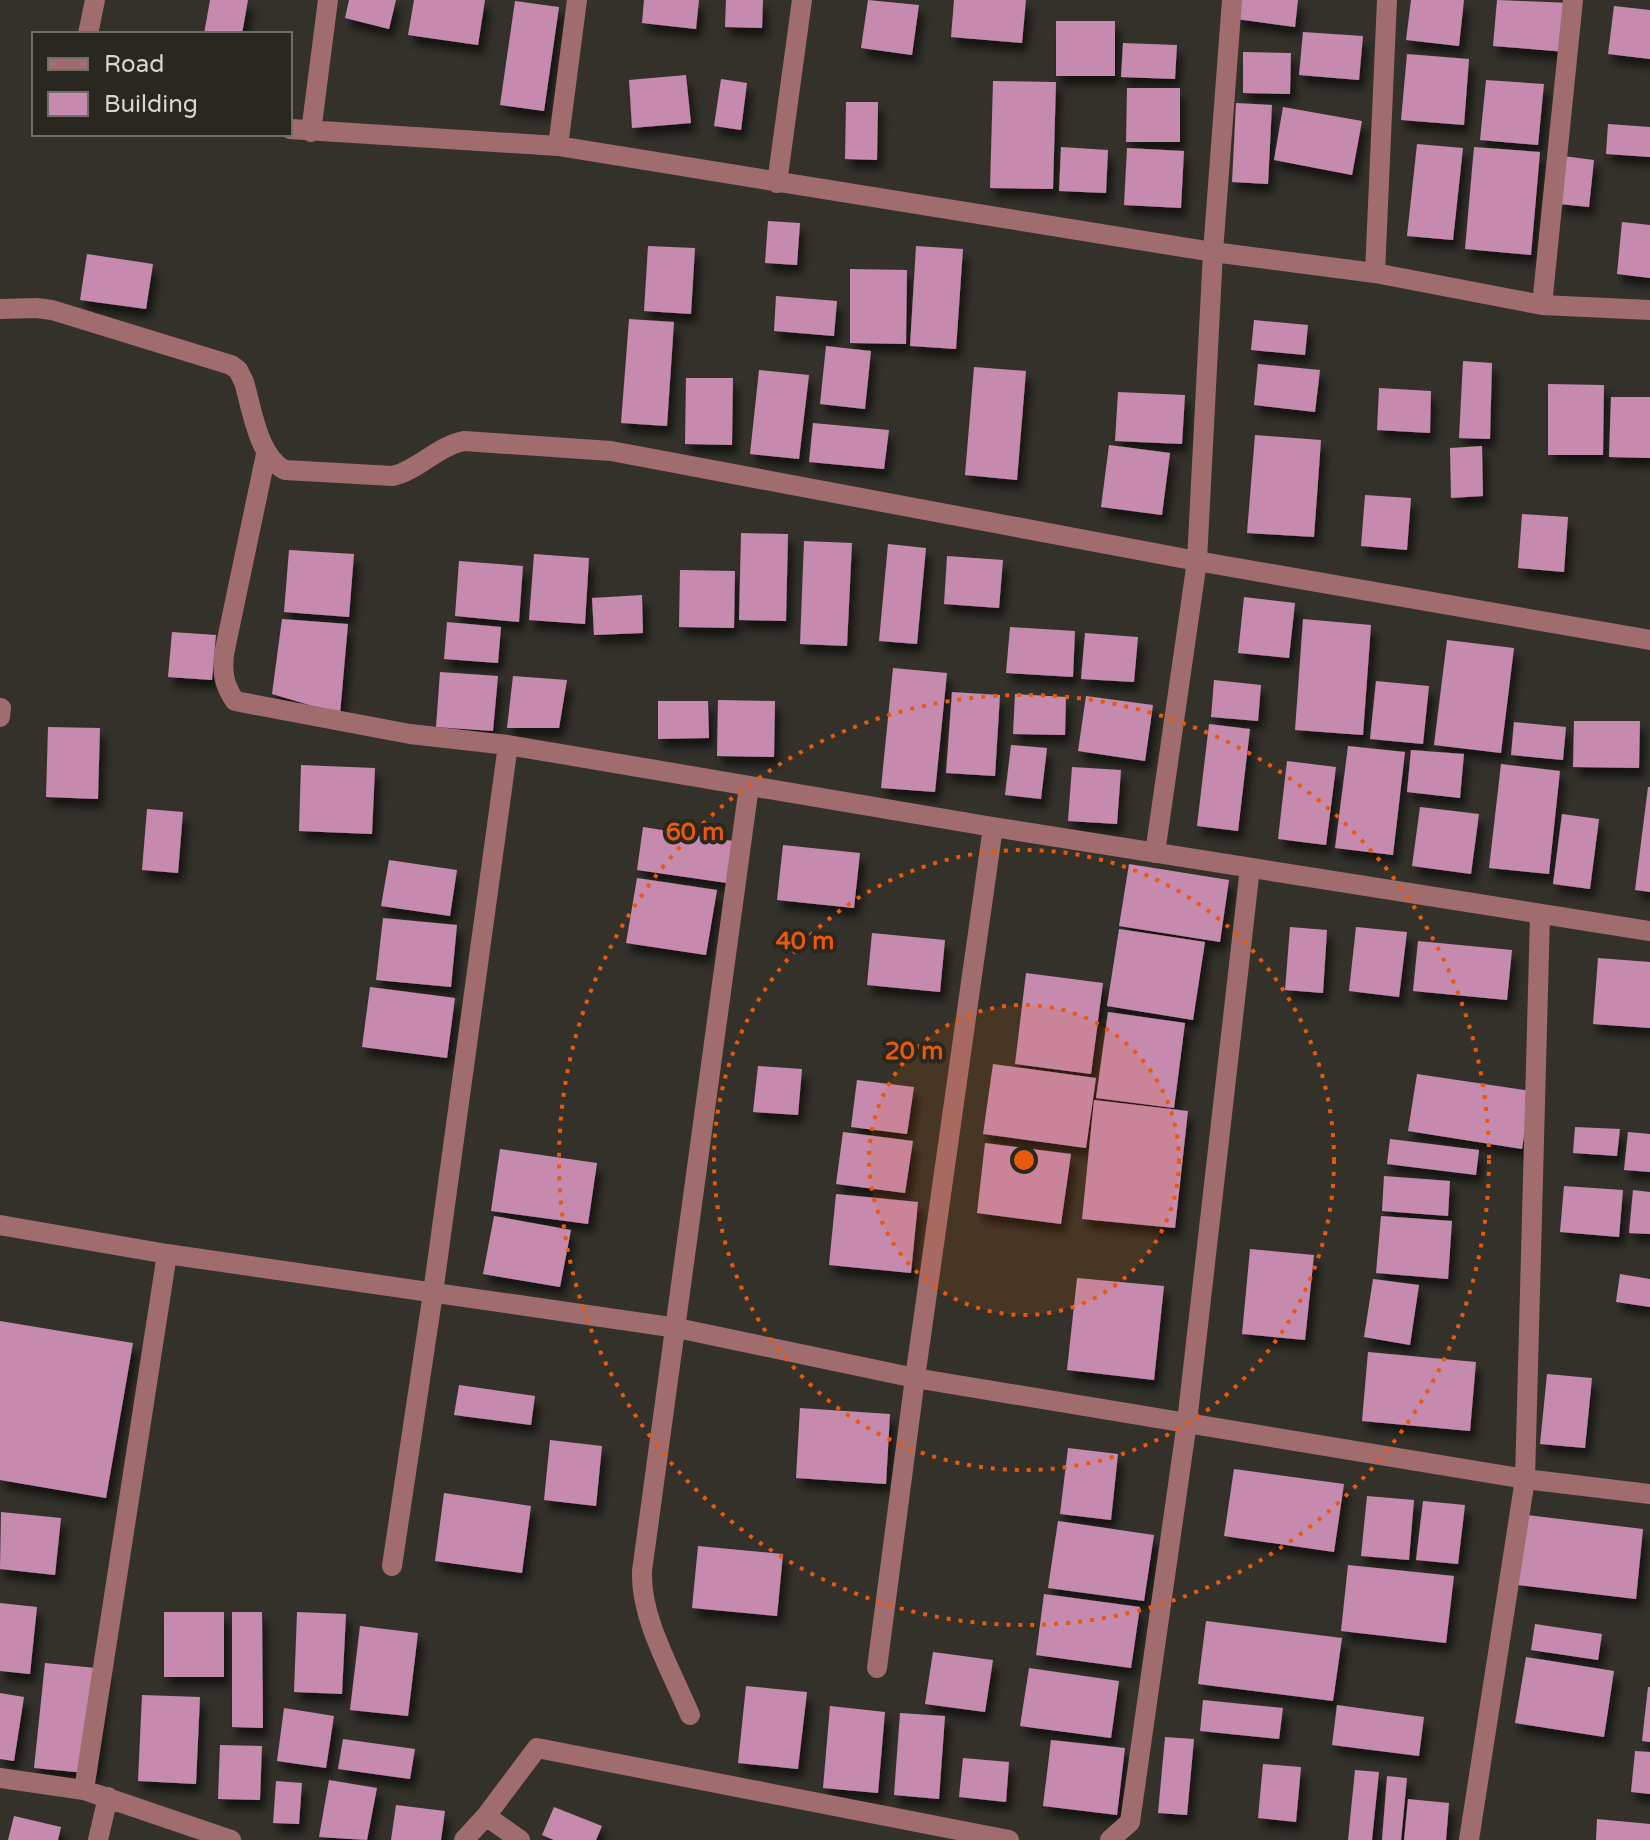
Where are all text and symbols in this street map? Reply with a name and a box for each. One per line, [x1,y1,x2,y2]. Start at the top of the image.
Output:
legend [32,32,292,136]
text: Road [104,50,164,79]
text: Building [104,90,198,119]
text: 60 m [666,818,724,847]
text: 40 m [776,927,834,956]
text: 20 m [885,1037,943,1066]
centre of rings [1010,1146,1038,1174]

